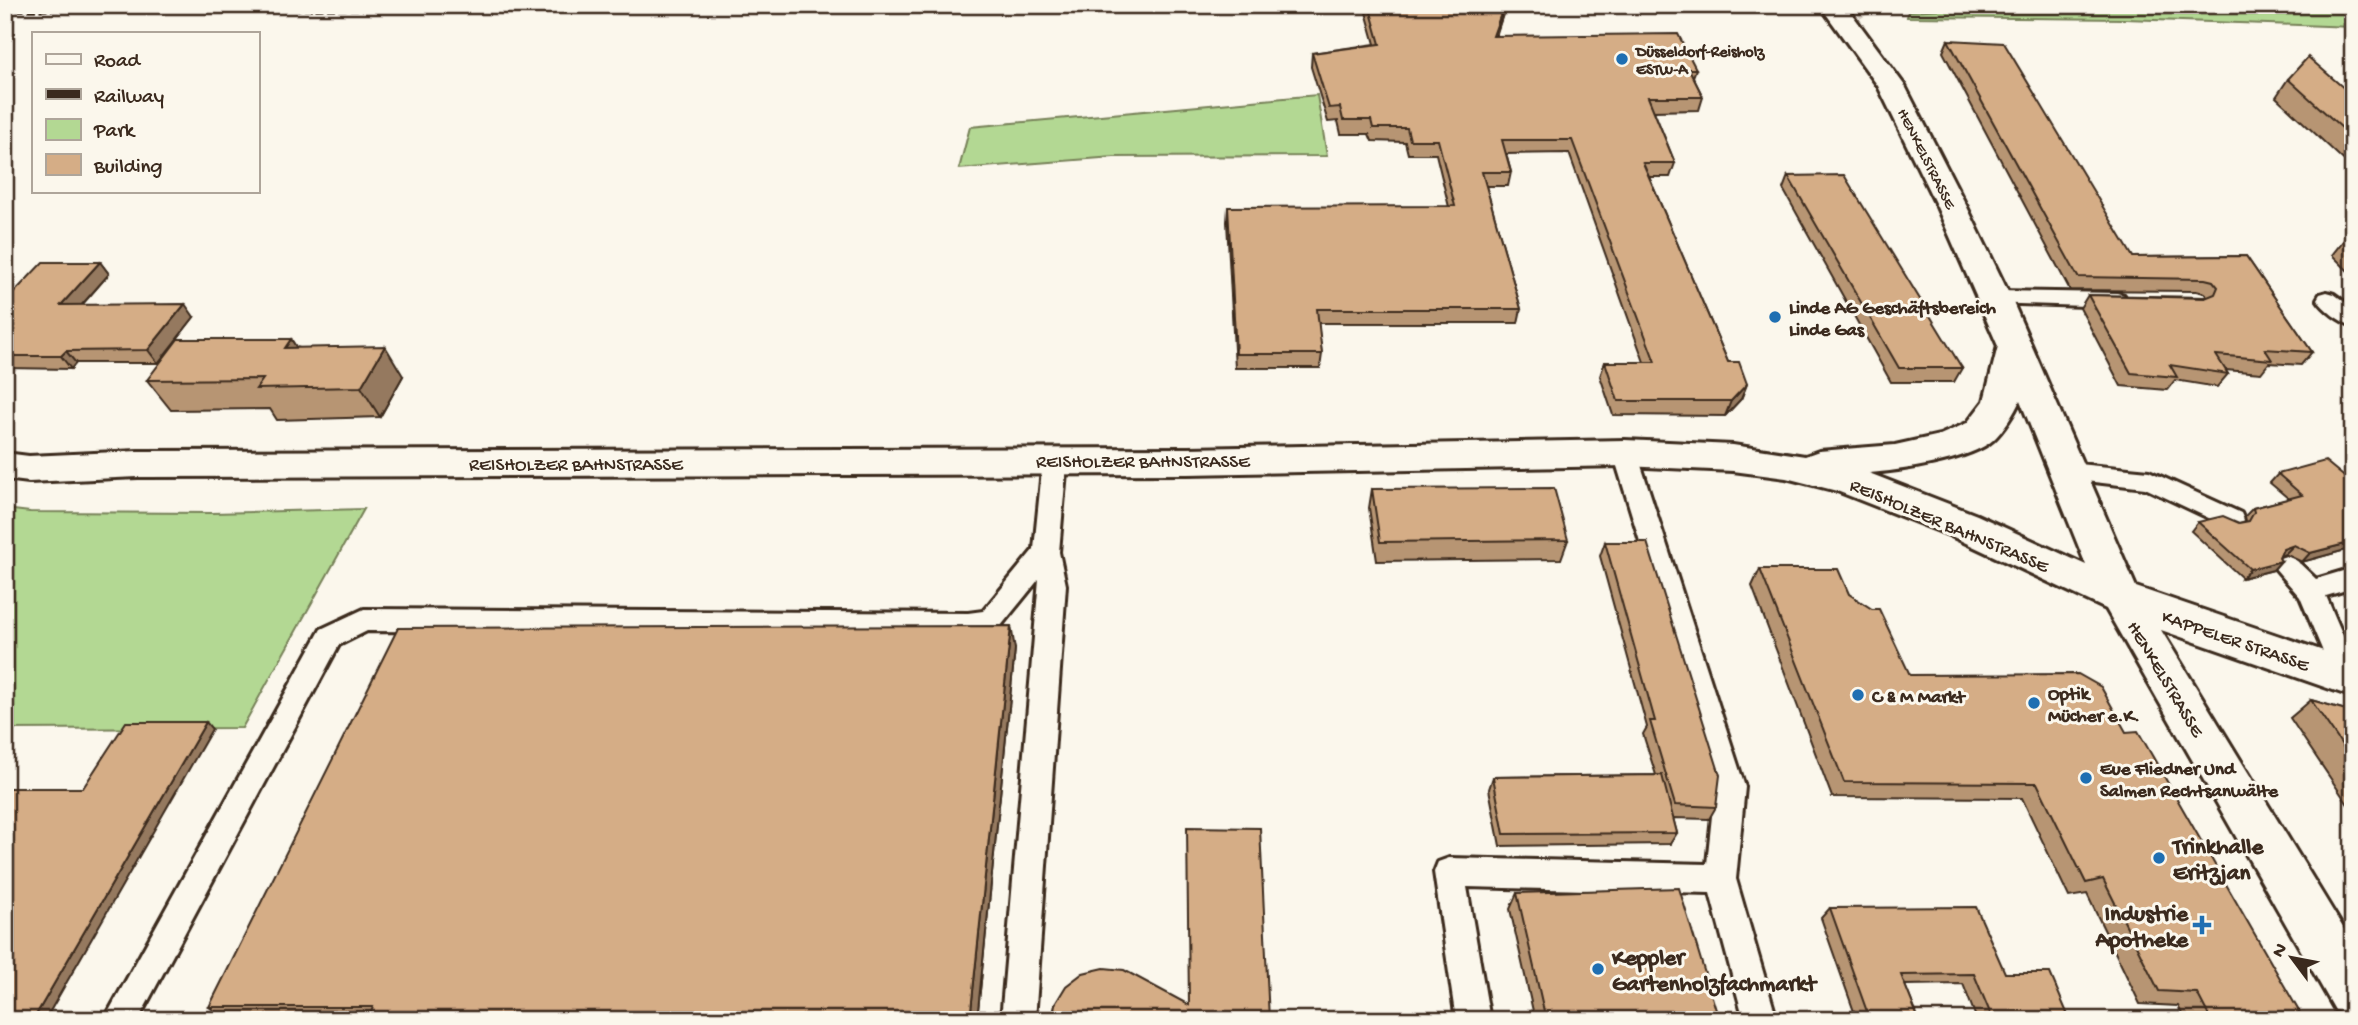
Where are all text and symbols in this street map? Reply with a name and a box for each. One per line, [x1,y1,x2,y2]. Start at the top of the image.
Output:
legend [32,32,259,192]
place label: Düsseldorf-Reisholz ESTW-A [1634,43,1765,81]
text: Road [94,50,142,75]
marker: Düsseldorf-Reisholz ESTW-A [1614,51,1630,67]
text: Railway [94,86,164,111]
street label: HENKELSTRASSE [1891,106,1959,214]
text: Park [93,120,137,145]
text: Building [93,156,163,181]
place label: Linde AG Geschäftsbereich Linde Gas [1789,298,1997,343]
marker: Linde AG Geschäftsbereich Linde Gas [1767,309,1783,325]
street label: REISHOLZER BAHNSTRASSE [1036,452,1251,475]
street label: REISHOLZER BAHNSTRASSE [469,455,684,478]
street label: REISHOLZER BAHNSTRASSE [1846,475,2053,580]
street label: KAPPELER STRASSE [2158,606,2313,679]
street label: HENKELSTRASSE [2120,618,2208,743]
place label: Optik Mücher e.K. [2048,684,2140,729]
marker: C & M Markt [1850,687,1866,703]
place label: C & M Markt [1871,687,1967,710]
marker: Optik Mücher e.K. [2026,695,2042,711]
place label: Eue Fliedner Und Salmen Rechtsanwälte [2100,759,2279,804]
marker: Eue Fliedner Und Salmen Rechtsanwälte [2078,770,2094,786]
place label: Trinkhalle Eritzjan [2171,835,2264,888]
marker: Trinkhalle Eritzjan [2151,850,2167,866]
place label: Industrie Apotheke [2094,902,2189,955]
marker: Industrie Apotheke [2194,917,2210,933]
north arrow [2256,923,2326,993]
text: N [2268,939,2294,962]
place label: Keppler Gartenholzfachmarkt [1611,946,1819,999]
marker: Keppler Gartenholzfachmarkt [1590,961,1606,977]

